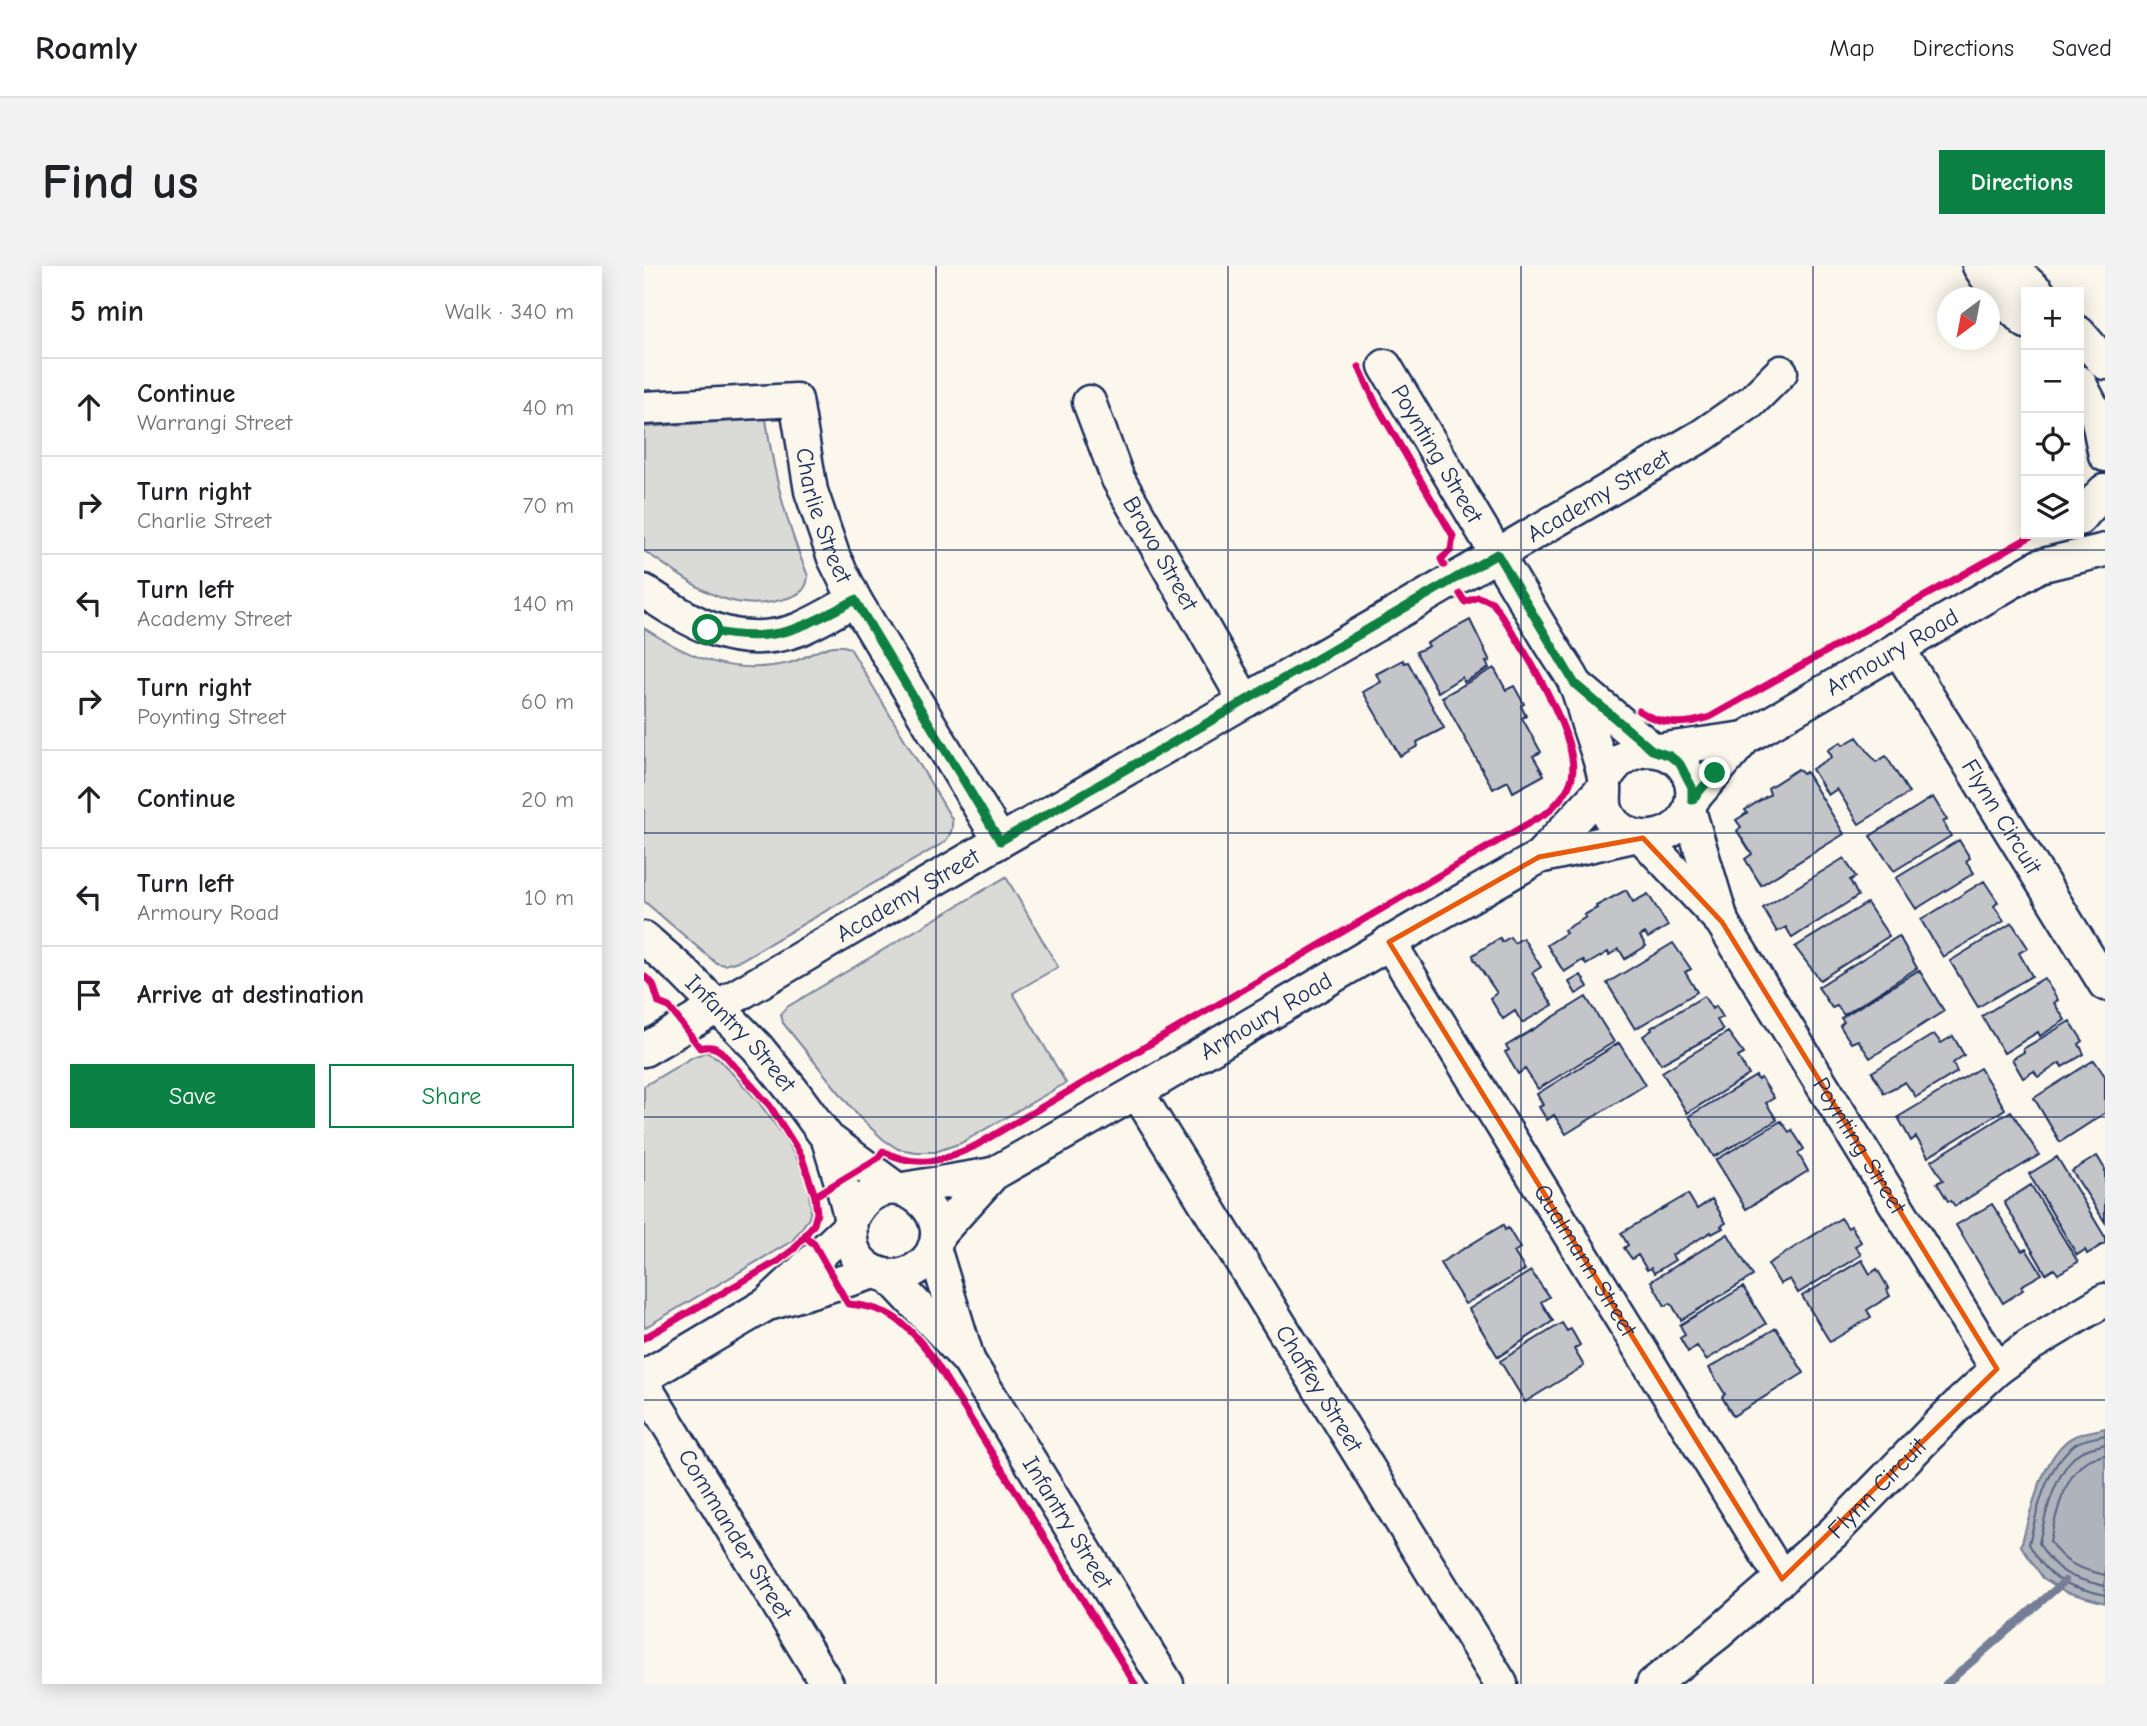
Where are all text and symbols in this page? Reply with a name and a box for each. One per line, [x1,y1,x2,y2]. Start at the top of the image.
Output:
text: Roamly [35,29,137,67]
text: Map [1829,34,1875,62]
text: Directions [1913,34,2014,62]
text: Saved [2052,34,2112,62]
button: Directions [1939,150,2105,214]
text: Find us [42,154,198,210]
north arrow [1937,287,2000,350]
map controls [2021,287,2084,539]
button: + [2021,287,2084,350]
text: 5 min [70,294,144,329]
text: Walk · 340 m [445,298,574,325]
button: − [2021,350,2084,413]
text: Continue [137,379,235,409]
street label: Poynting Street [1385,380,1489,529]
icon: ahead [70,388,108,426]
text: 40 m [522,394,574,421]
text: Warrangi Street [137,409,292,436]
button: locate [2021,413,2084,476]
street label: Academy Street [1522,442,1676,548]
street label: Charlie Street [790,446,859,588]
button: layers [2021,476,2084,539]
text: Turn right [137,477,251,507]
icon: right [70,486,108,524]
street label: Bravo Street [1117,491,1205,616]
text: 70 m [522,492,574,519]
text: Charlie Street [137,507,272,534]
text: Turn left [137,575,234,605]
icon: left [70,584,108,622]
text: 140 m [513,590,574,617]
street label: Armoury Road [1821,602,1963,702]
text: Academy Street [137,605,292,632]
route start [692,614,723,645]
text: Turn right [137,673,251,703]
icon: right [70,682,108,720]
text: 60 m [521,688,574,715]
text: Poynting Street [137,703,286,730]
street label: Flynn Circuit [1956,754,2048,880]
route end [1699,757,1730,788]
icon: ahead [70,780,108,818]
text: Continue [137,784,235,814]
text: 20 m [521,786,574,813]
street label: Academy Street [831,842,986,948]
text: Turn left [137,869,234,899]
icon: left [70,878,108,916]
text: 10 m [524,884,574,911]
text: Armoury Road [137,899,279,926]
street label: Armoury Road [1195,966,1337,1066]
street label: Infantry Street [680,969,803,1098]
icon: arrive [70,976,108,1014]
text: Arrive at destination [137,980,364,1010]
button: Save [70,1064,315,1128]
button: Share [329,1064,574,1128]
street label: Poynting Street [1807,1072,1913,1220]
street label: Qualmann Street [1528,1179,1644,1343]
street label: Chaffey Street [1270,1320,1369,1458]
street label: Flynn Circuit [1822,1431,1933,1544]
street label: Commander Street [672,1444,799,1626]
street label: Infantry Street [1017,1451,1120,1595]

